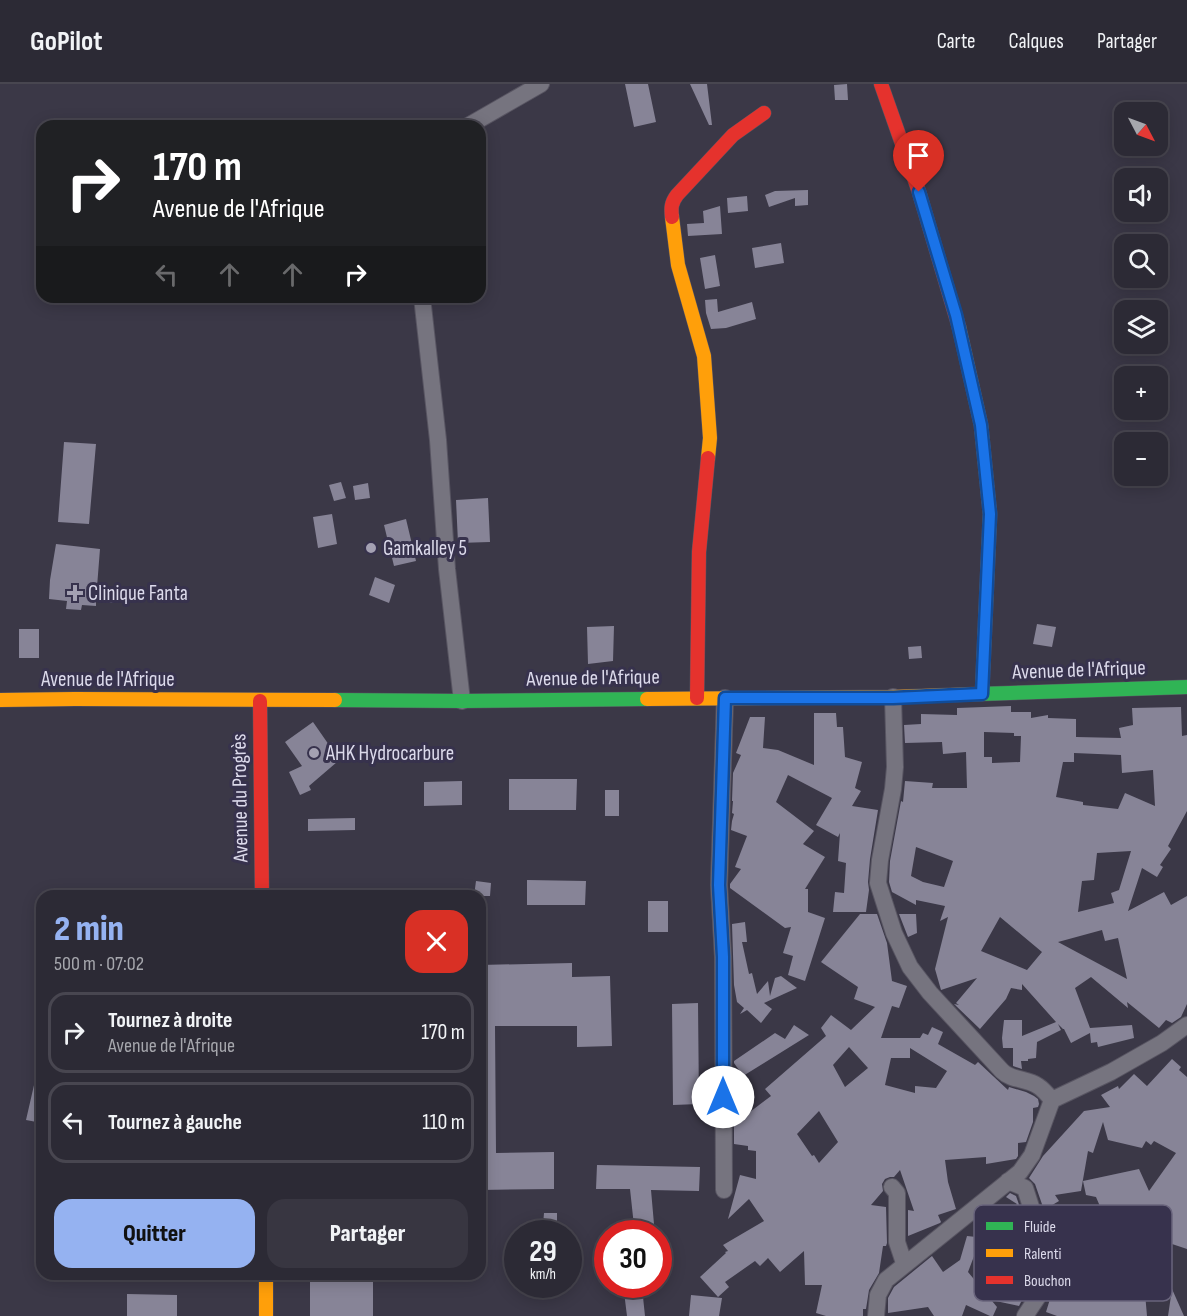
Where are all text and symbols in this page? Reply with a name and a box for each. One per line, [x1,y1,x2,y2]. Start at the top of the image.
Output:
text: GoPilot [30,25,102,58]
text: Carte [937,29,976,54]
text: Calques [1009,29,1064,54]
text: Partager [1097,29,1157,54]
north arrow [1114,102,1168,156]
map controls [1114,102,1168,486]
pin [893,130,944,192]
icon: arrive [902,139,935,172]
text: 170 m [153,142,242,193]
icon: right [54,144,132,222]
button: sound [1114,168,1168,222]
text: Avenue de l'Afrique [153,193,325,225]
button: search [1114,234,1168,288]
icon: left [150,258,183,291]
icon: ahead [213,258,246,291]
icon: ahead [276,258,309,291]
icon: right [339,258,372,291]
button: layers [1114,300,1168,354]
button: + [1114,366,1168,420]
button: − [1114,432,1168,486]
place label: Gamkalley 5 [383,536,467,561]
marker: Gamkalley 5 [364,541,378,555]
place label: Clinique Fanta [88,581,188,606]
marker: Clinique Fanta [66,584,84,602]
street label: Avenue de l'Afrique [1011,655,1146,685]
street label: Avenue de l'Afrique [525,664,660,692]
street label: Avenue de l'Afrique [40,667,175,692]
street label: Avenue du Progrès [226,733,254,864]
place label: AHK Hydrocarbure [325,741,454,766]
marker: AHK Hydrocarbure [307,746,321,760]
text: 2 min [54,908,124,951]
button: close [405,910,468,973]
text: 500 m · 07:02 [54,952,144,976]
text: Tournez à droite [108,1007,233,1034]
icon: right [57,1016,90,1049]
text: 170 m [421,1019,465,1046]
text: Avenue de l'Afrique [108,1034,235,1058]
position arrow [691,1065,755,1129]
icon: left [57,1106,90,1139]
text: Tournez à gauche [108,1109,242,1136]
text: 110 m [422,1109,465,1136]
button: Quitter [54,1199,255,1268]
button: Partager [267,1199,468,1268]
legend [974,1205,1172,1301]
text: Fluide [1024,1218,1056,1237]
speed limit sign: 30 [594,1220,672,1298]
text: 29 [529,1234,557,1270]
text: Ralenti [1024,1245,1062,1264]
text: km/h [530,1265,556,1284]
text: Bouchon [1024,1272,1071,1291]

